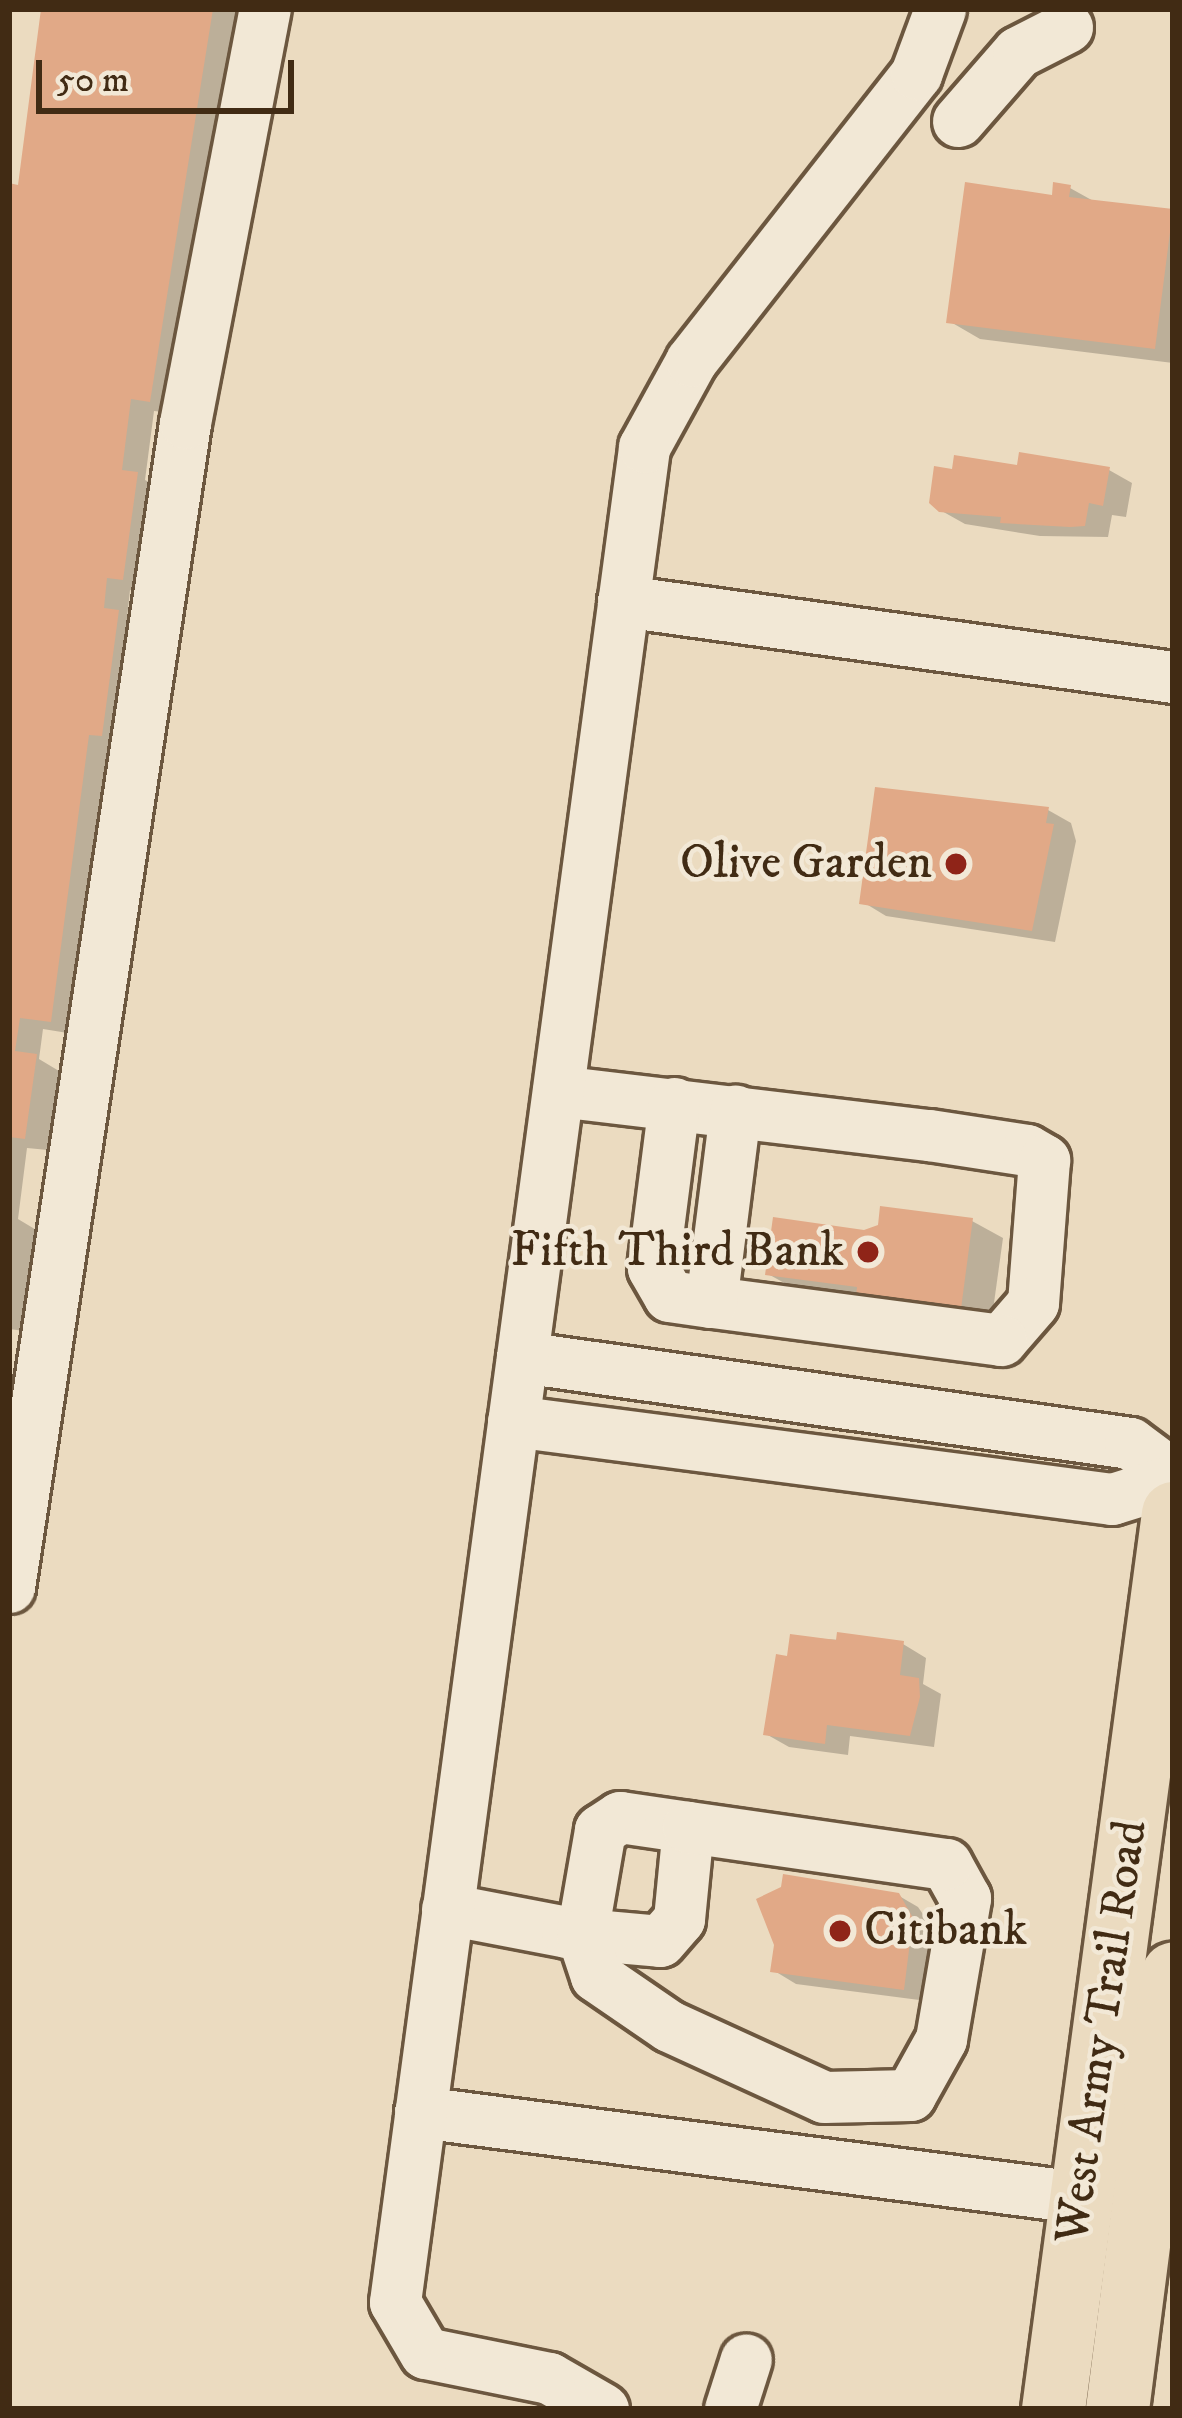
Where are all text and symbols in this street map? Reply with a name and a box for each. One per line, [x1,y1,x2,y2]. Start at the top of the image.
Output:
scale bar [42,36,300,110]
text: 50 m [57,58,129,103]
place label: Olive Garden [680,835,932,893]
marker: Olive Garden [943,851,969,877]
place label: Fifth Third Bank [511,1223,844,1281]
marker: Fifth Third Bank [855,1239,881,1265]
street label: West Army Trail Road [1044,1817,1160,2247]
place label: Citibank [864,1902,1027,1960]
marker: Citibank [827,1918,853,1944]

